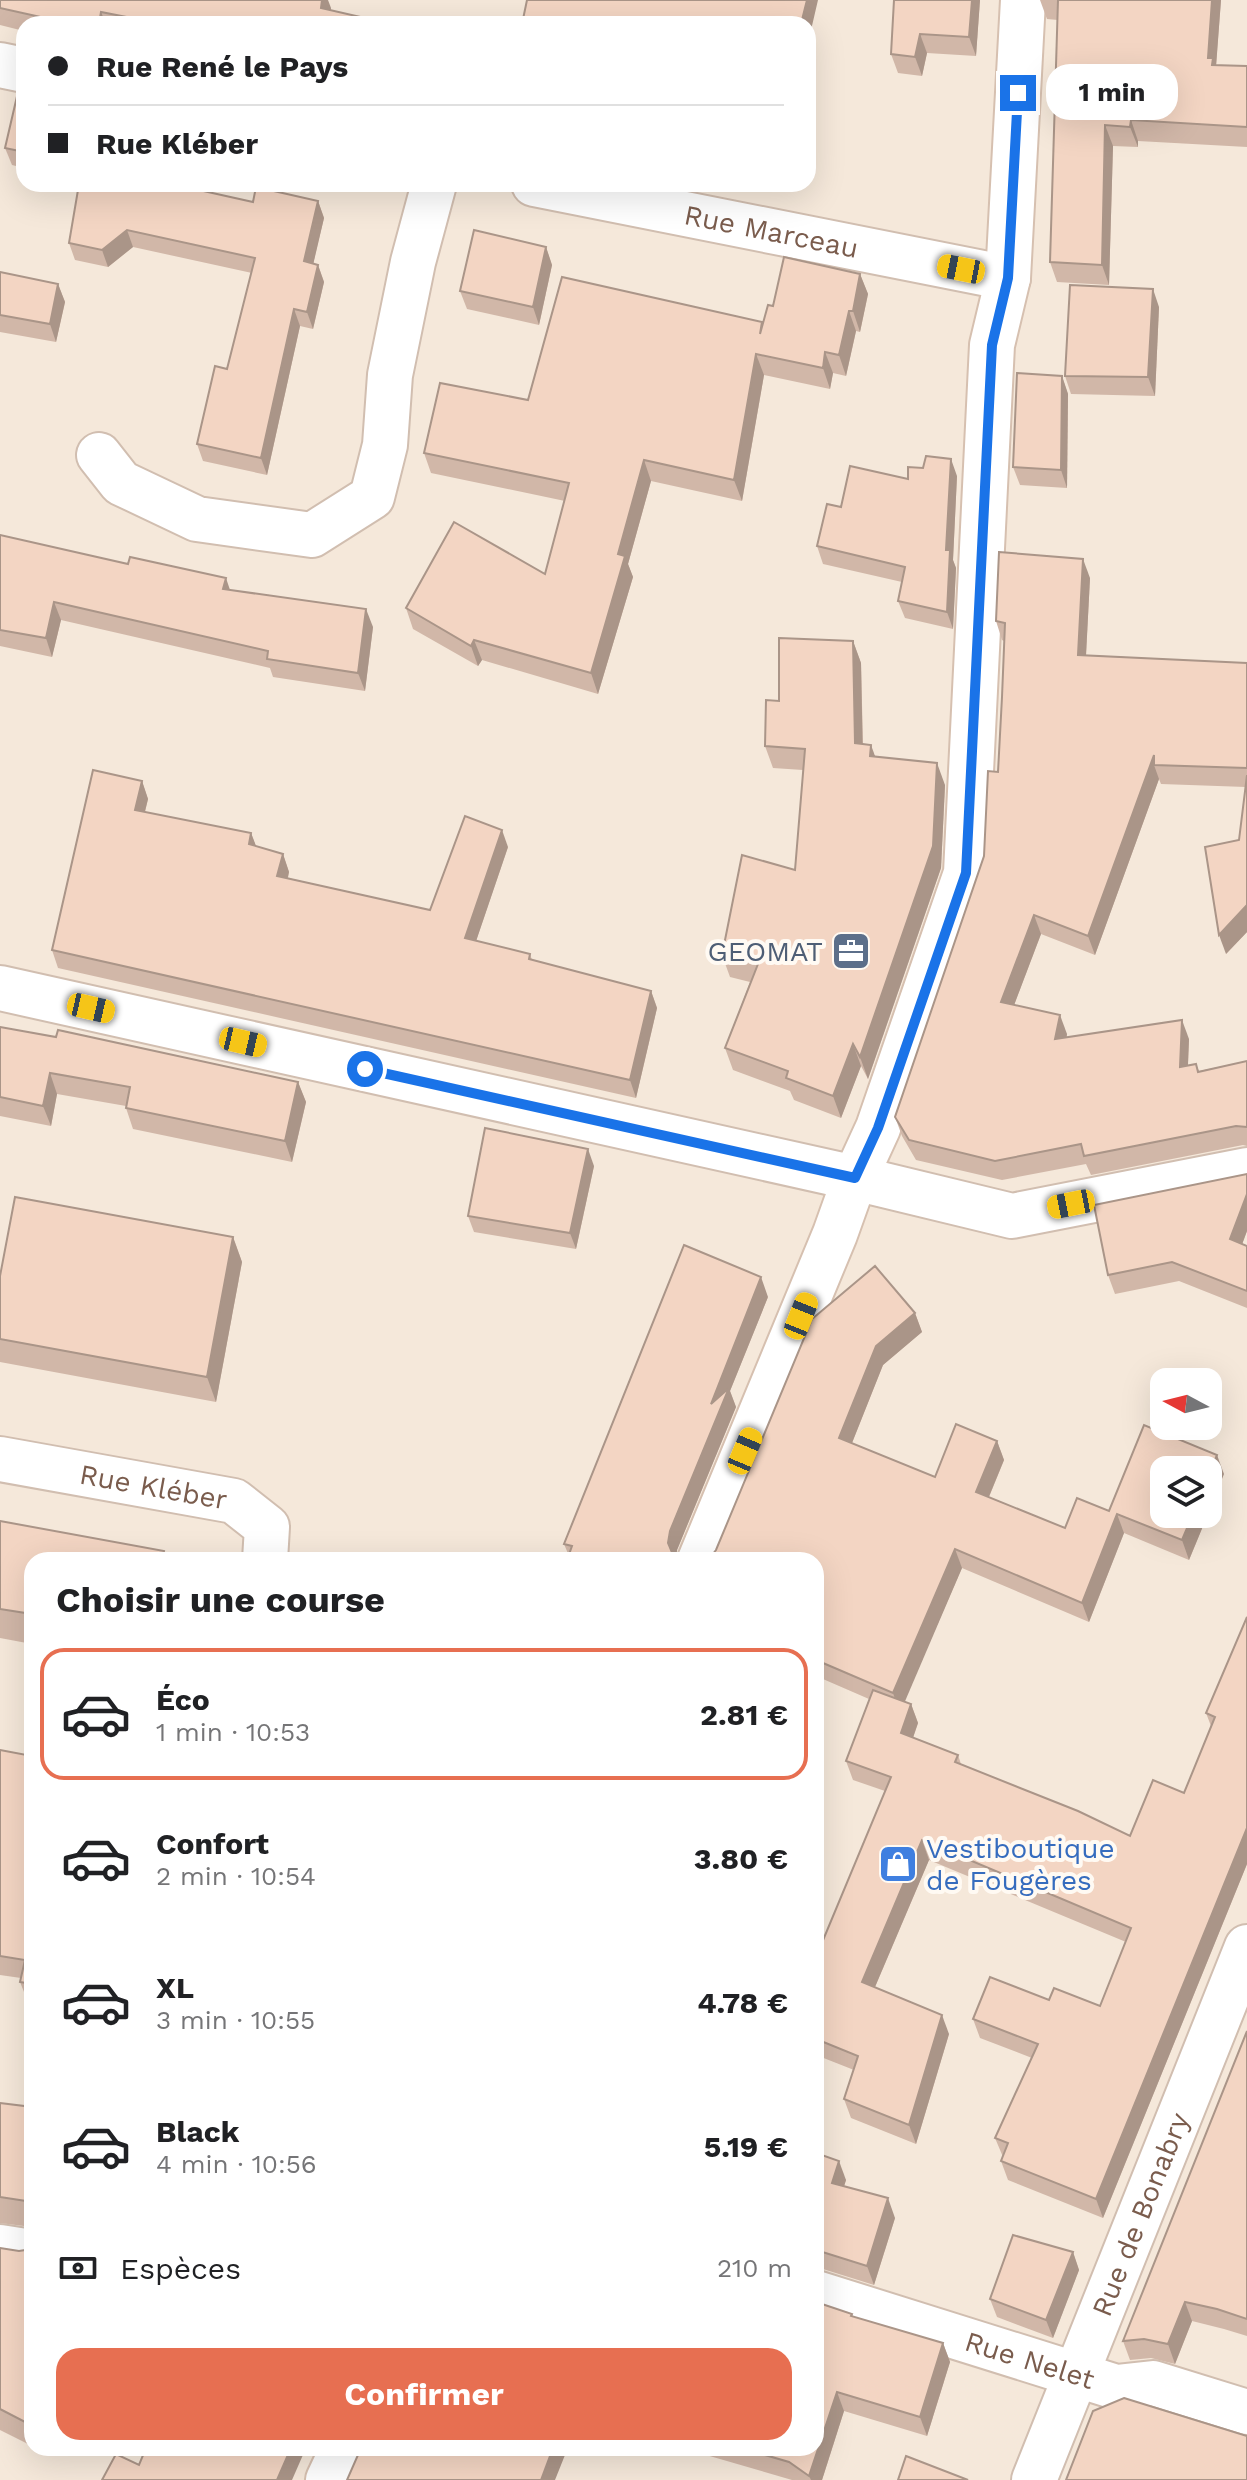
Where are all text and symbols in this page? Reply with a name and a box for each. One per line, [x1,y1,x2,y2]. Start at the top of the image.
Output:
text: Rue René le Pays [96,49,348,84]
callout: 1 min [1046,65,1178,121]
route end [1000,75,1036,111]
text: 1 min [1079,77,1145,107]
text: Rue Kléber [96,126,258,161]
street label: Rue Marceau [681,198,861,265]
car [935,253,987,285]
office icon: GEOMAT [830,930,872,972]
place label: GEOMAT [708,935,823,968]
car [65,991,117,1025]
car [217,1025,269,1059]
route start [347,1051,383,1087]
car [1045,1188,1097,1220]
car [781,1289,821,1343]
north arrow [1150,1368,1222,1440]
map controls [1150,1368,1222,1528]
car [725,1424,765,1478]
button: layers [1150,1456,1222,1528]
street label: Rue Kléber [77,1458,230,1517]
text: Choisir une course [56,1579,385,1621]
icon: car [60,1678,132,1750]
text: Éco [156,1682,210,1717]
text: 2.81 € [700,1697,788,1732]
text: 1 min · 10:53 [156,1717,310,1747]
icon: car [60,1822,132,1894]
text: Confort [156,1826,269,1861]
place label: Vestiboutique de Fougères [926,1832,1115,1897]
text: 3.80 € [694,1841,788,1876]
shop icon: Vestiboutique de Fougères [877,1843,919,1885]
text: 2 min · 10:54 [156,1861,316,1891]
icon: car [60,1966,132,2038]
text: XL [156,1970,194,2005]
text: 4.78 € [697,1985,788,2020]
text: 3 min · 10:55 [156,2005,315,2035]
street label: Rue de Bonabry [1085,2108,1196,2321]
icon: car [60,2110,132,2182]
text: Black [156,2114,240,2149]
text: 5.19 € [704,2129,788,2164]
text: 4 min · 10:56 [156,2149,317,2179]
icon: cash [56,2246,100,2290]
text: Espèces [120,2251,241,2286]
text: 210 m [717,2253,792,2283]
street label: Rue Nelet [961,2325,1099,2396]
button: Confirmer [56,2348,792,2440]

